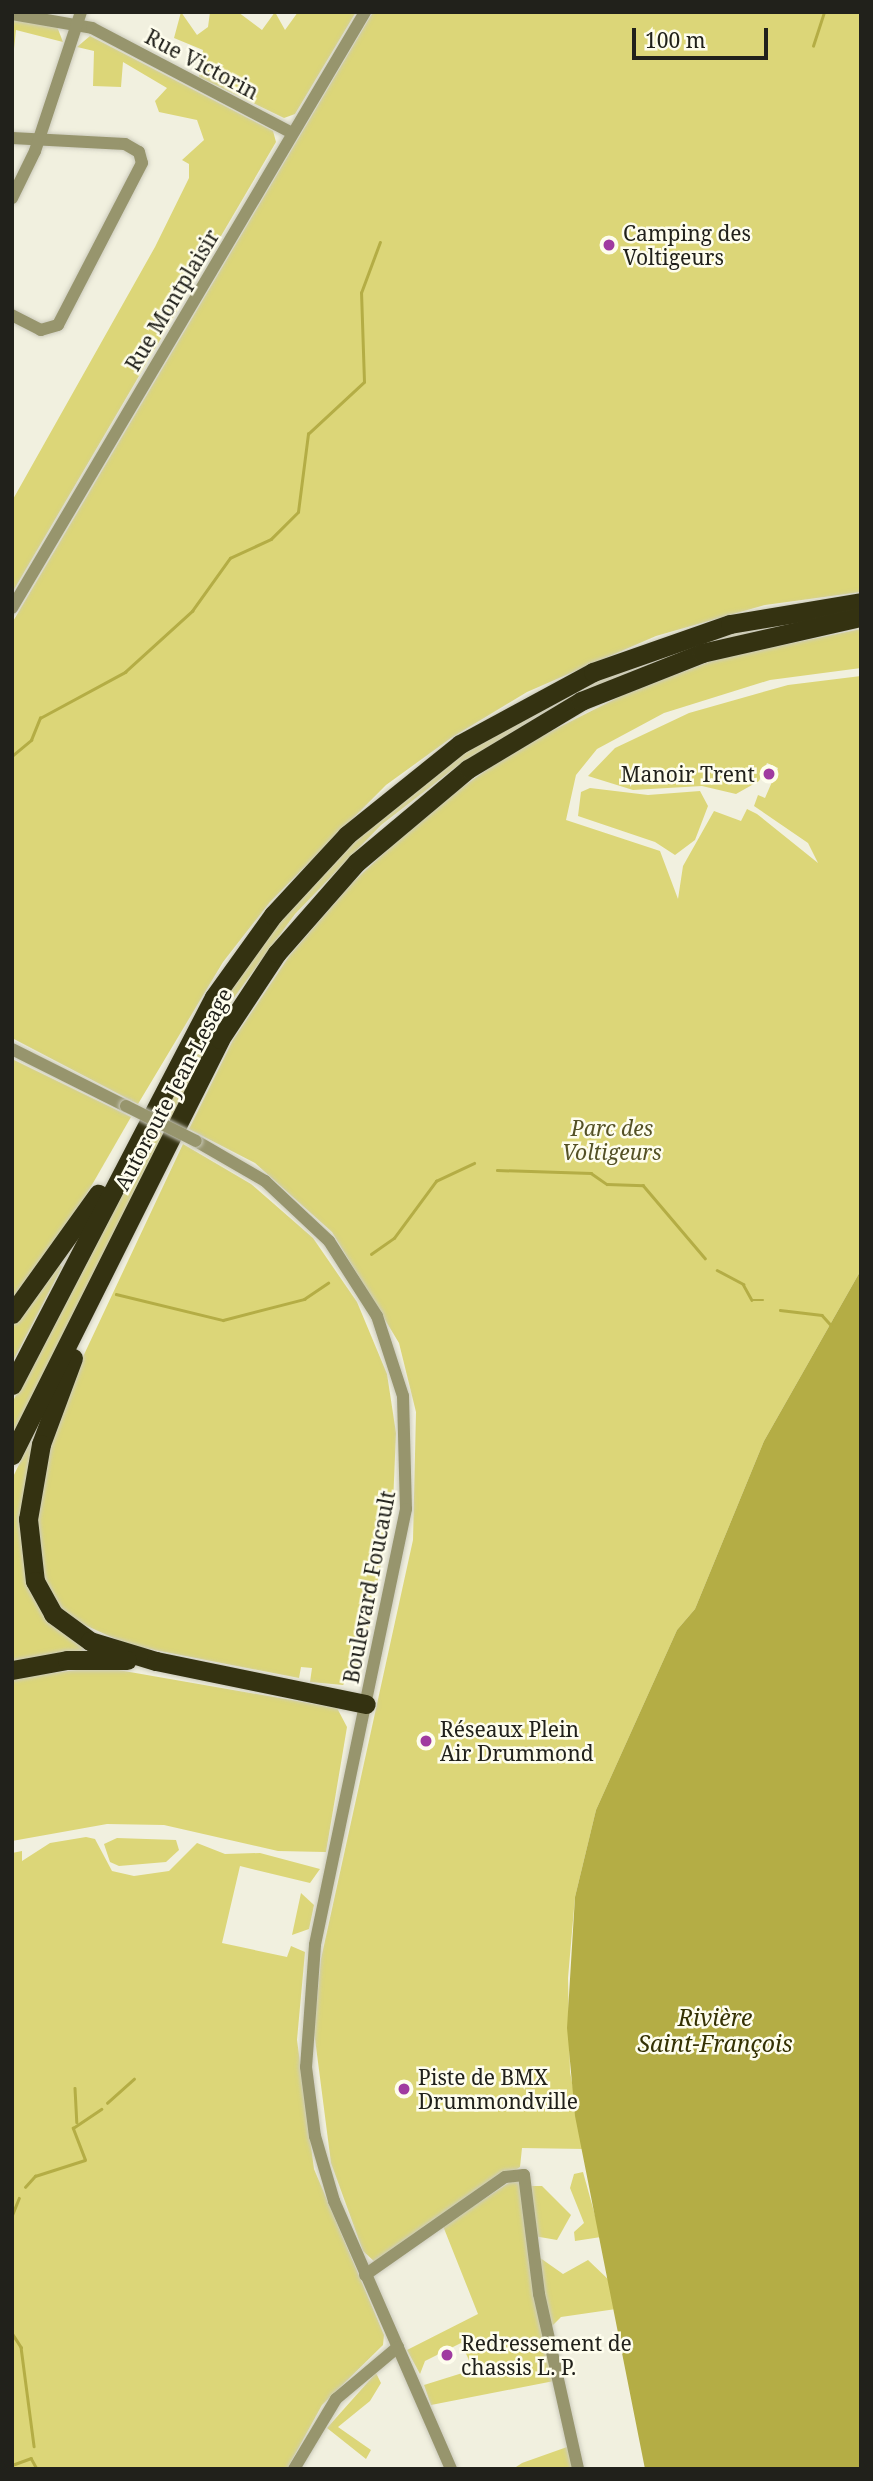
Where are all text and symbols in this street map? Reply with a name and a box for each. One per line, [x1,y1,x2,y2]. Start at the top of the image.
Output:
scale bar [635,14,772,58]
street label: Rue Victorin [141,24,263,104]
text: 100 m [645,26,706,54]
place label: Camping des Voltigeurs [623,220,751,270]
street label: Rue Montplaisir [120,225,224,375]
marker: Camping des Voltigeurs [601,237,617,253]
place label: Manoir Trent [621,761,755,787]
marker: Manoir Trent [761,766,777,782]
street label: Autoroute Jean-Lesage [109,984,237,1194]
park label: Parc des Voltigeurs [562,1115,662,1165]
street label: Boulevard Foucault [338,1489,400,1685]
place label: Réseaux Plein Air Drummond [440,1716,594,1766]
marker: Réseaux Plein Air Drummond [418,1733,434,1749]
water label: Rivière Saint-François [637,2003,793,2057]
place label: Piste de BMX Drummondville [418,2064,578,2114]
marker: Piste de BMX Drummondville [396,2081,412,2097]
place label: Redressement de chassis L. P. [461,2330,632,2380]
marker: Redressement de chassis L. P. [439,2347,455,2363]

